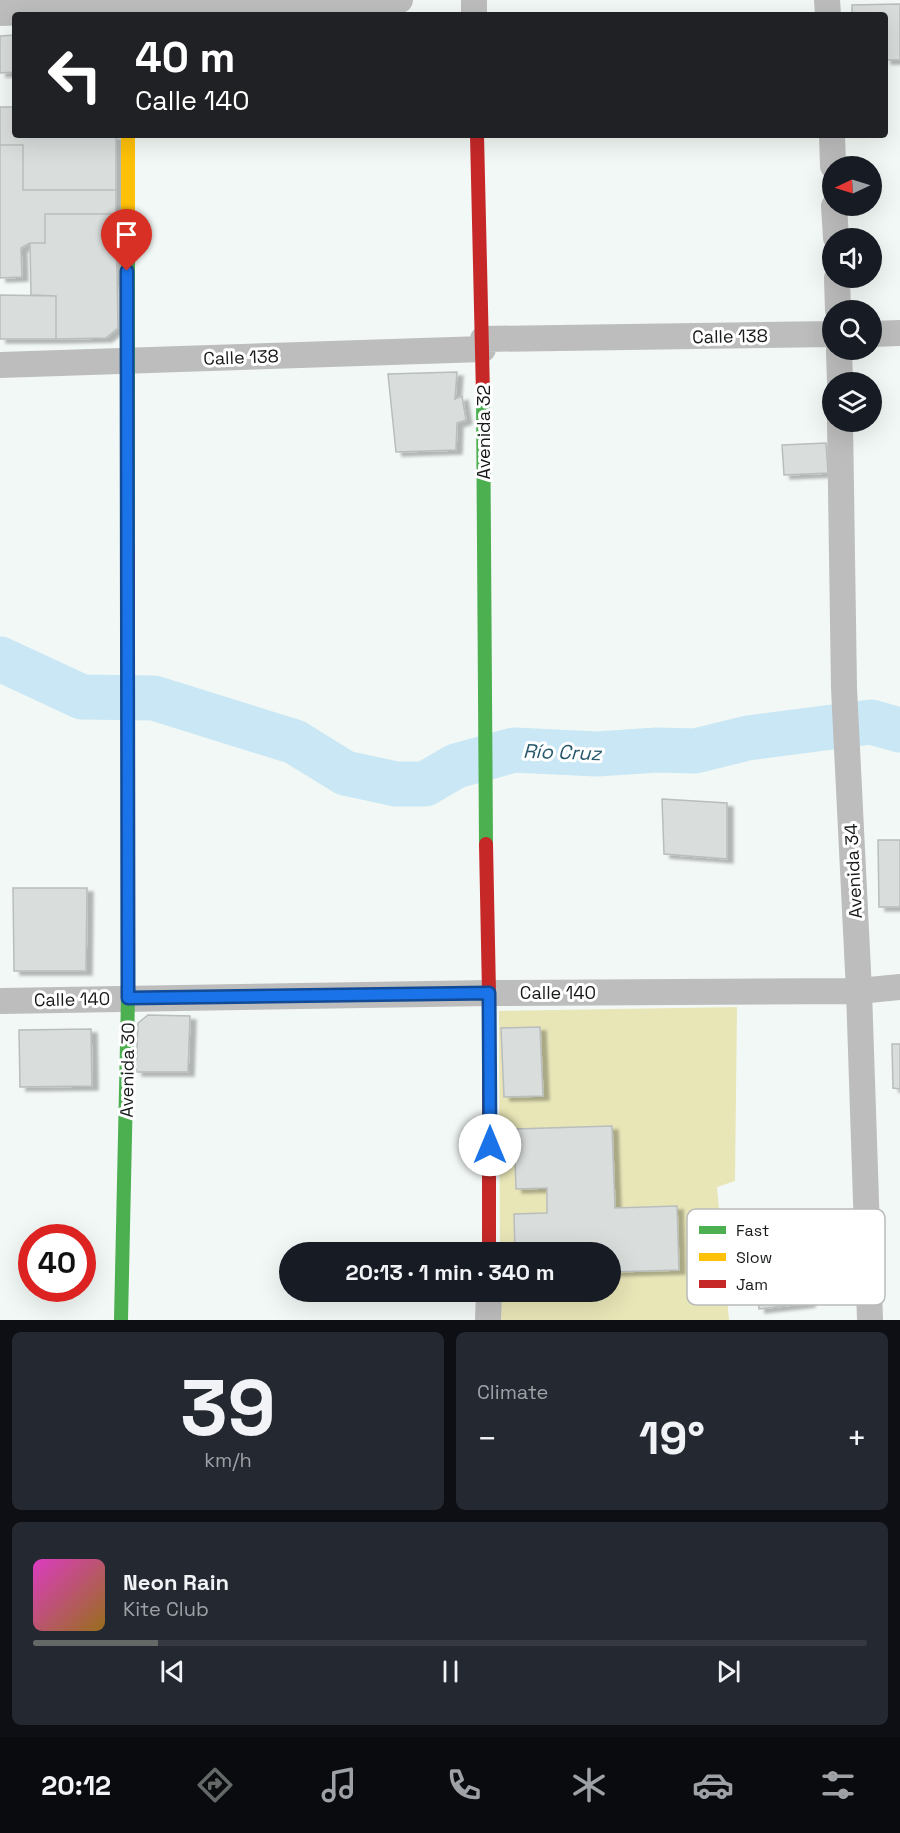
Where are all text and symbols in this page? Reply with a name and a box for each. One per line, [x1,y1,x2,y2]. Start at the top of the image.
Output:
text: 40 m [135,31,235,84]
icon: left [36,36,114,114]
text: Calle 140 [135,83,249,118]
north arrow [822,156,882,216]
map controls [822,156,882,432]
pin [101,209,152,271]
icon: arrive [110,218,143,251]
button: sound [822,228,882,288]
button: search [822,300,882,360]
street label: Calle 138 [692,324,768,348]
street label: Calle 138 [203,344,279,370]
button: layers [822,372,882,432]
street label: Avenida 32 [472,385,495,479]
water label: Río Cruz [523,738,603,766]
street label: Avenida 34 [839,823,867,919]
street label: Calle 140 [520,981,596,1004]
street label: Calle 140 [34,987,110,1011]
street label: Avenida 30 [115,1022,139,1118]
position arrow [458,1113,522,1177]
legend [687,1209,885,1305]
text: Fast [736,1220,769,1241]
speed limit sign: 40 [18,1224,96,1302]
text: Slow [736,1247,772,1268]
text: 20:13 · 1 min · 340 m [346,1258,554,1286]
text: Jam [736,1274,768,1295]
text: 39 [180,1358,276,1458]
text: Climate [477,1379,548,1405]
text: 19° [639,1410,705,1467]
text: − [477,1418,497,1460]
text: + [847,1418,867,1460]
text: km/h [204,1447,252,1473]
text: Neon Rain [123,1568,229,1596]
text: Kite Club [123,1596,209,1622]
icon: previous [156,1655,189,1688]
icon: pause [434,1655,467,1688]
icon: next [712,1655,745,1688]
icon: directions [194,1764,236,1806]
icon: music [318,1764,360,1806]
icon: phone [443,1764,485,1806]
icon: climate [568,1764,610,1806]
icon: car [692,1764,734,1806]
icon: filters [817,1764,859,1806]
text: 20:12 [41,1768,111,1803]

